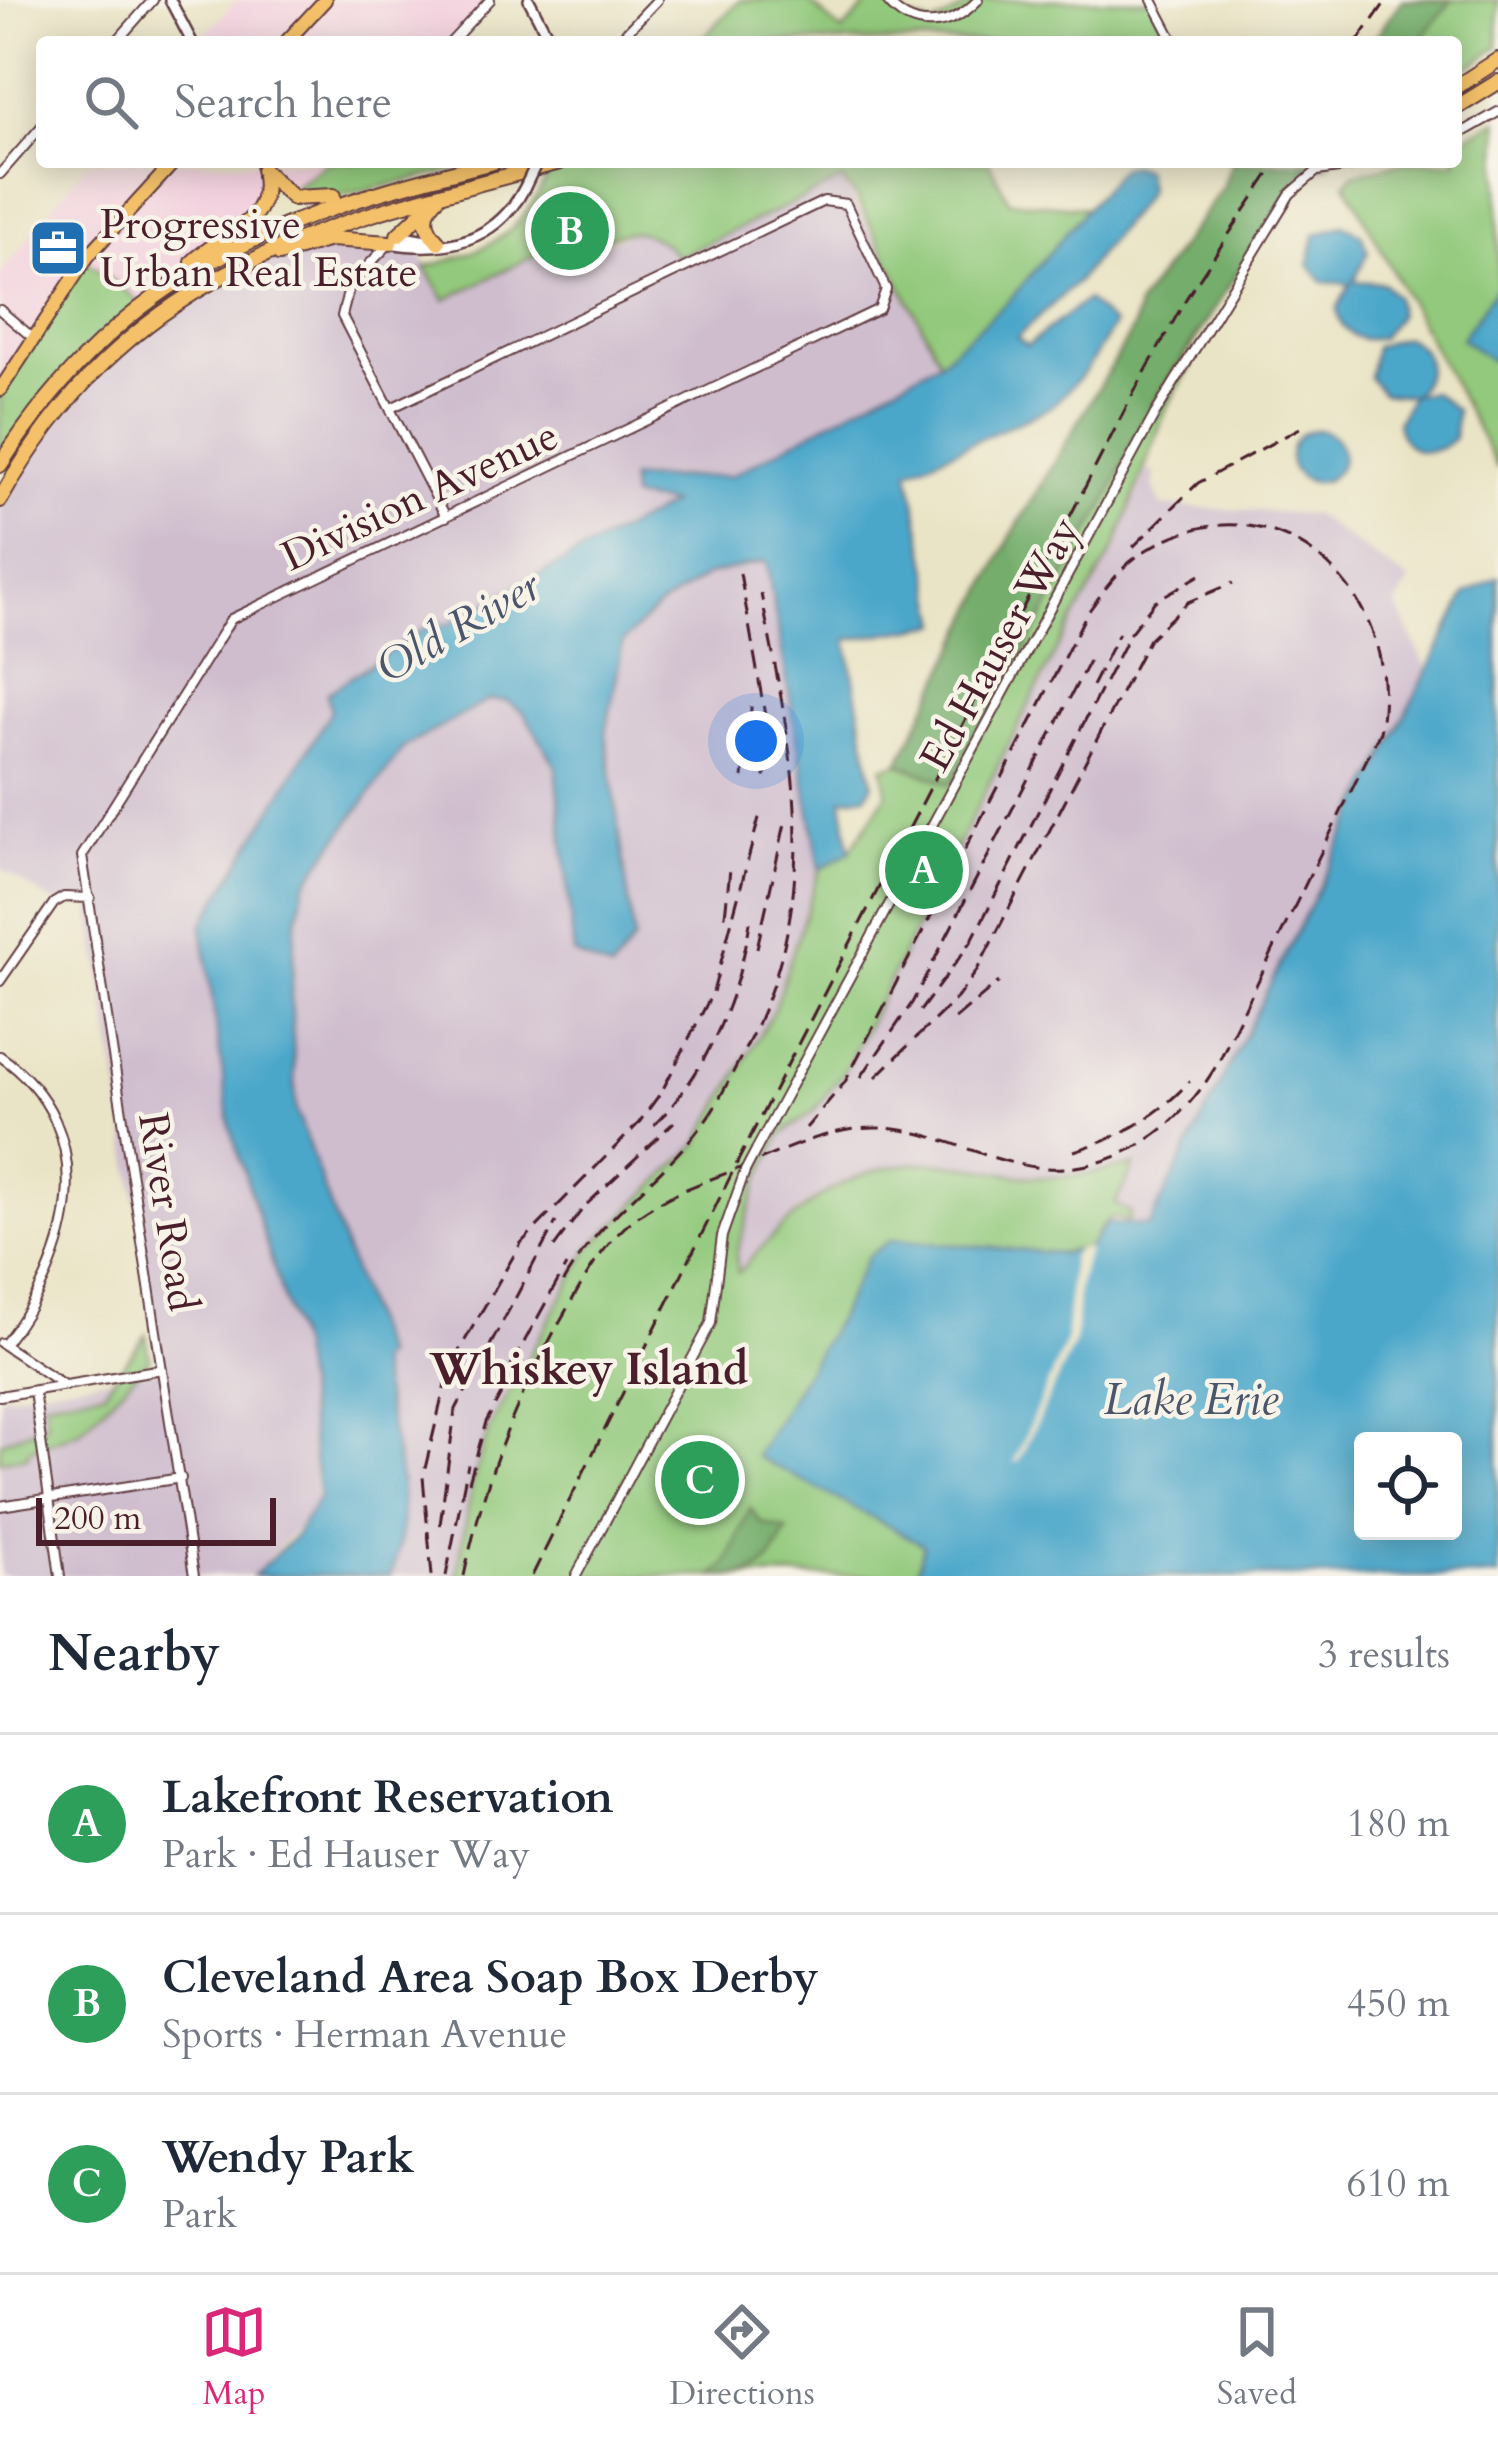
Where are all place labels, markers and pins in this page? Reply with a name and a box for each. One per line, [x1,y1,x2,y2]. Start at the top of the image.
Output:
pin: B [531,186,609,276]
place label: Progressive Urban Real Estate [100,196,417,301]
office icon: Progressive Urban Real Estate [27,217,89,279]
pin: A [885,825,963,915]
pin: C [661,1435,739,1525]

